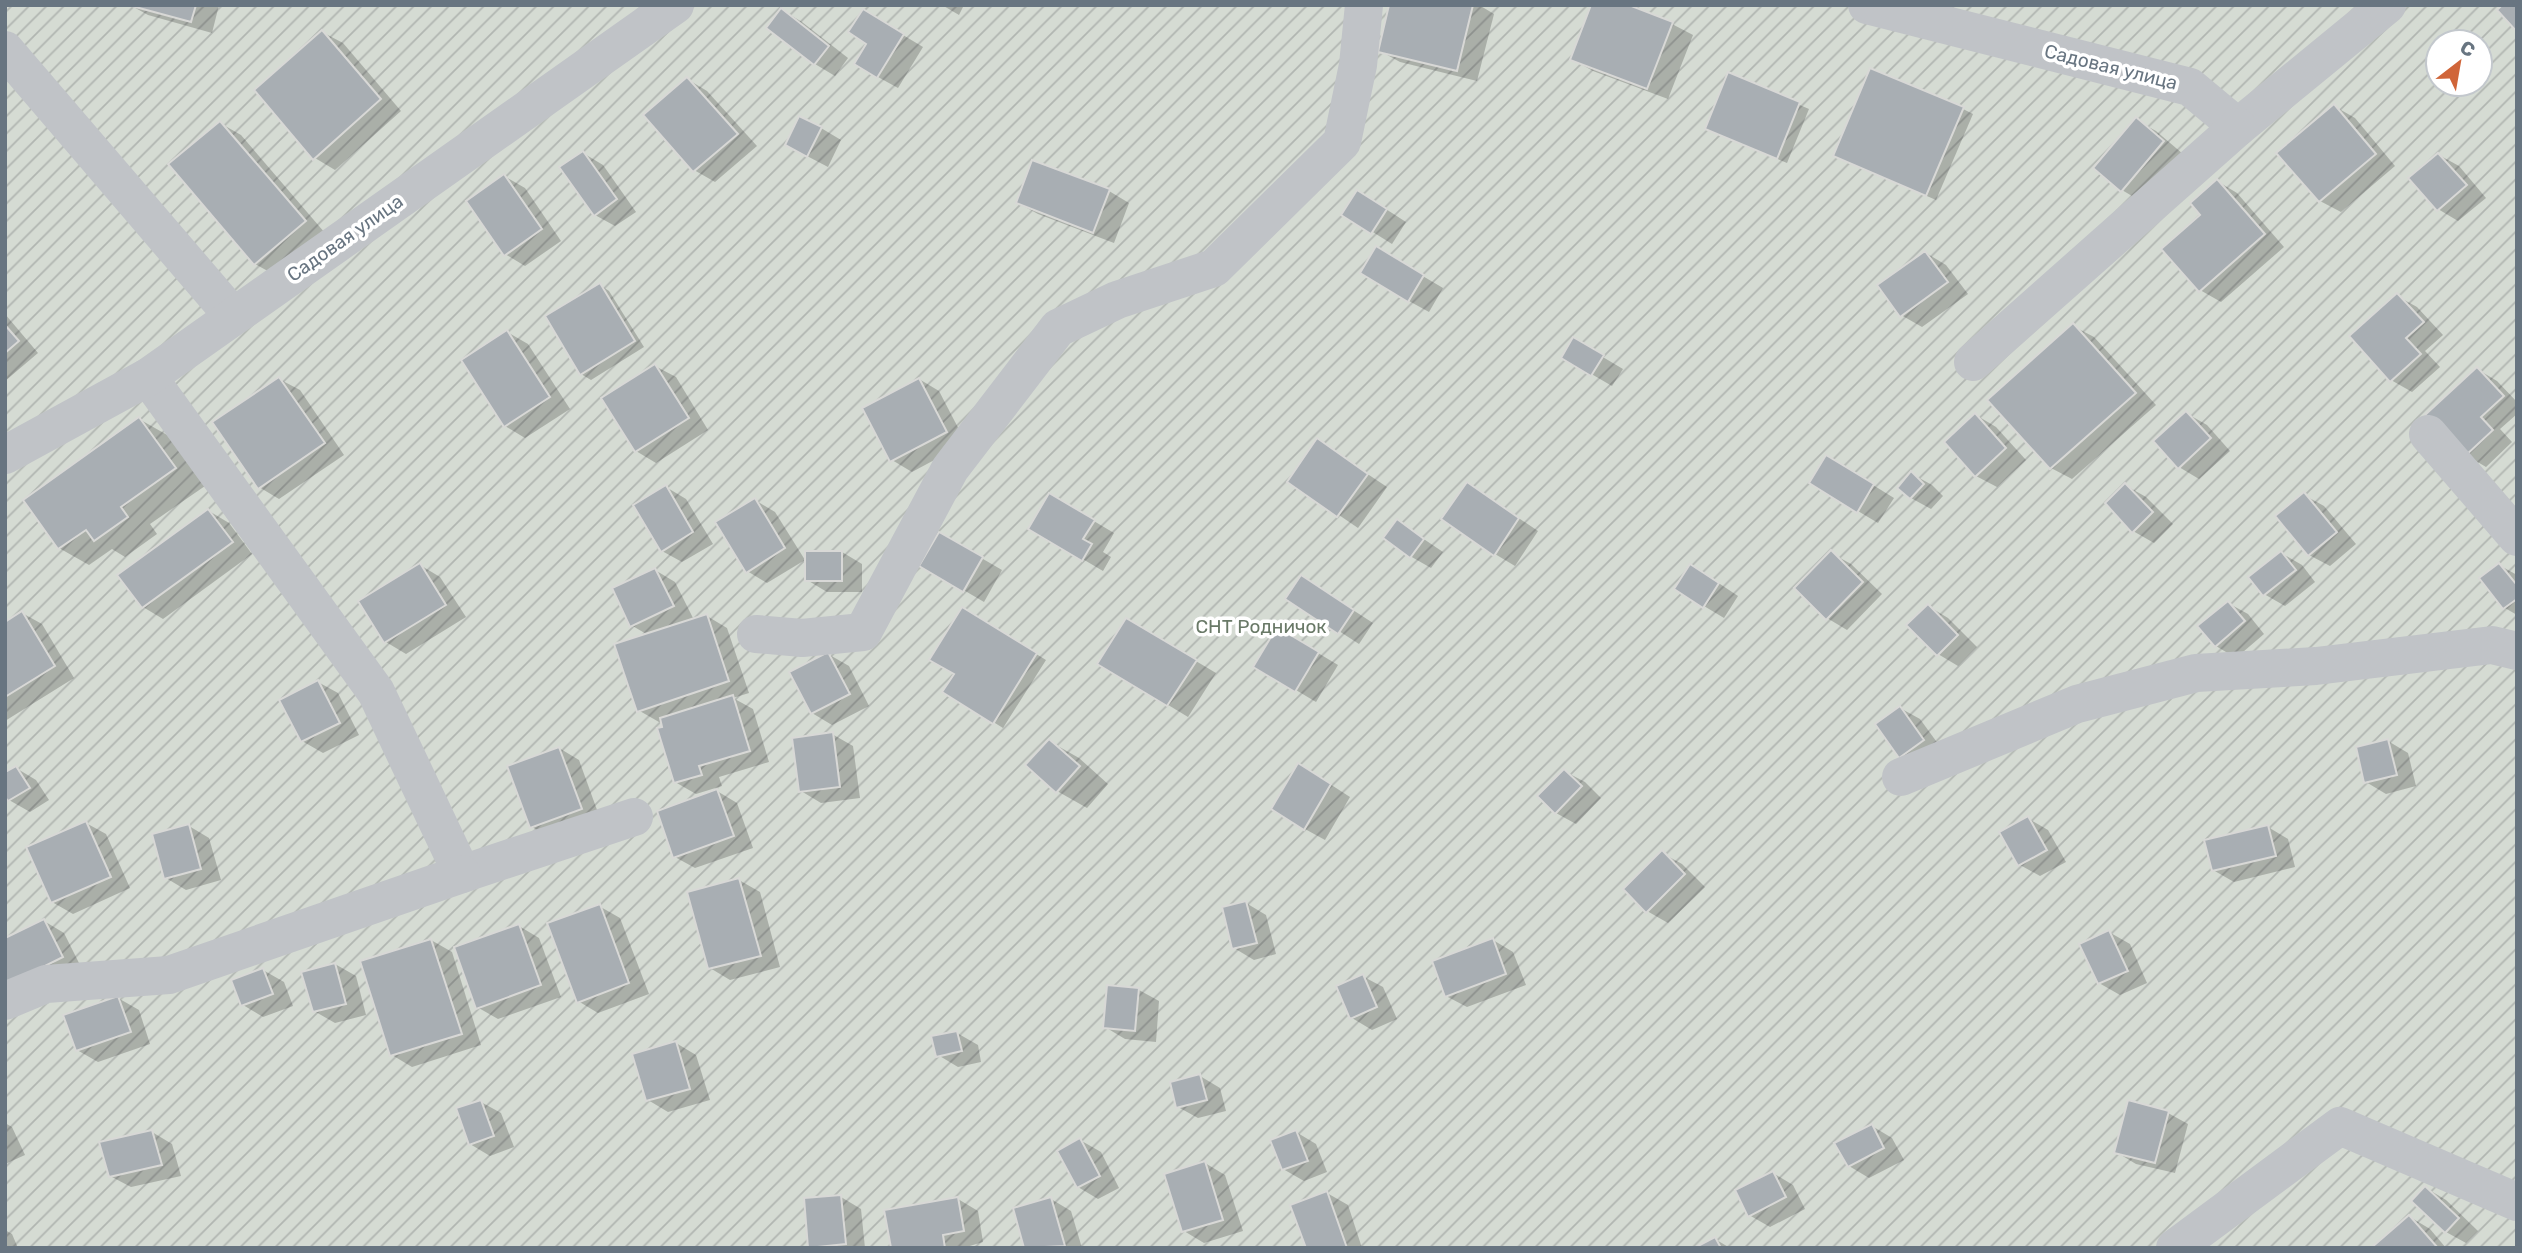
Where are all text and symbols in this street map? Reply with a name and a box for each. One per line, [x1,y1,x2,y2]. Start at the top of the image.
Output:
north arrow [2424,28,2494,98]
text: С [2456,36,2479,62]
street label: Садовая улица [2042,39,2180,95]
street label: Садовая улица [283,190,407,286]
park label: СНТ Родничок [1195,615,1327,638]

